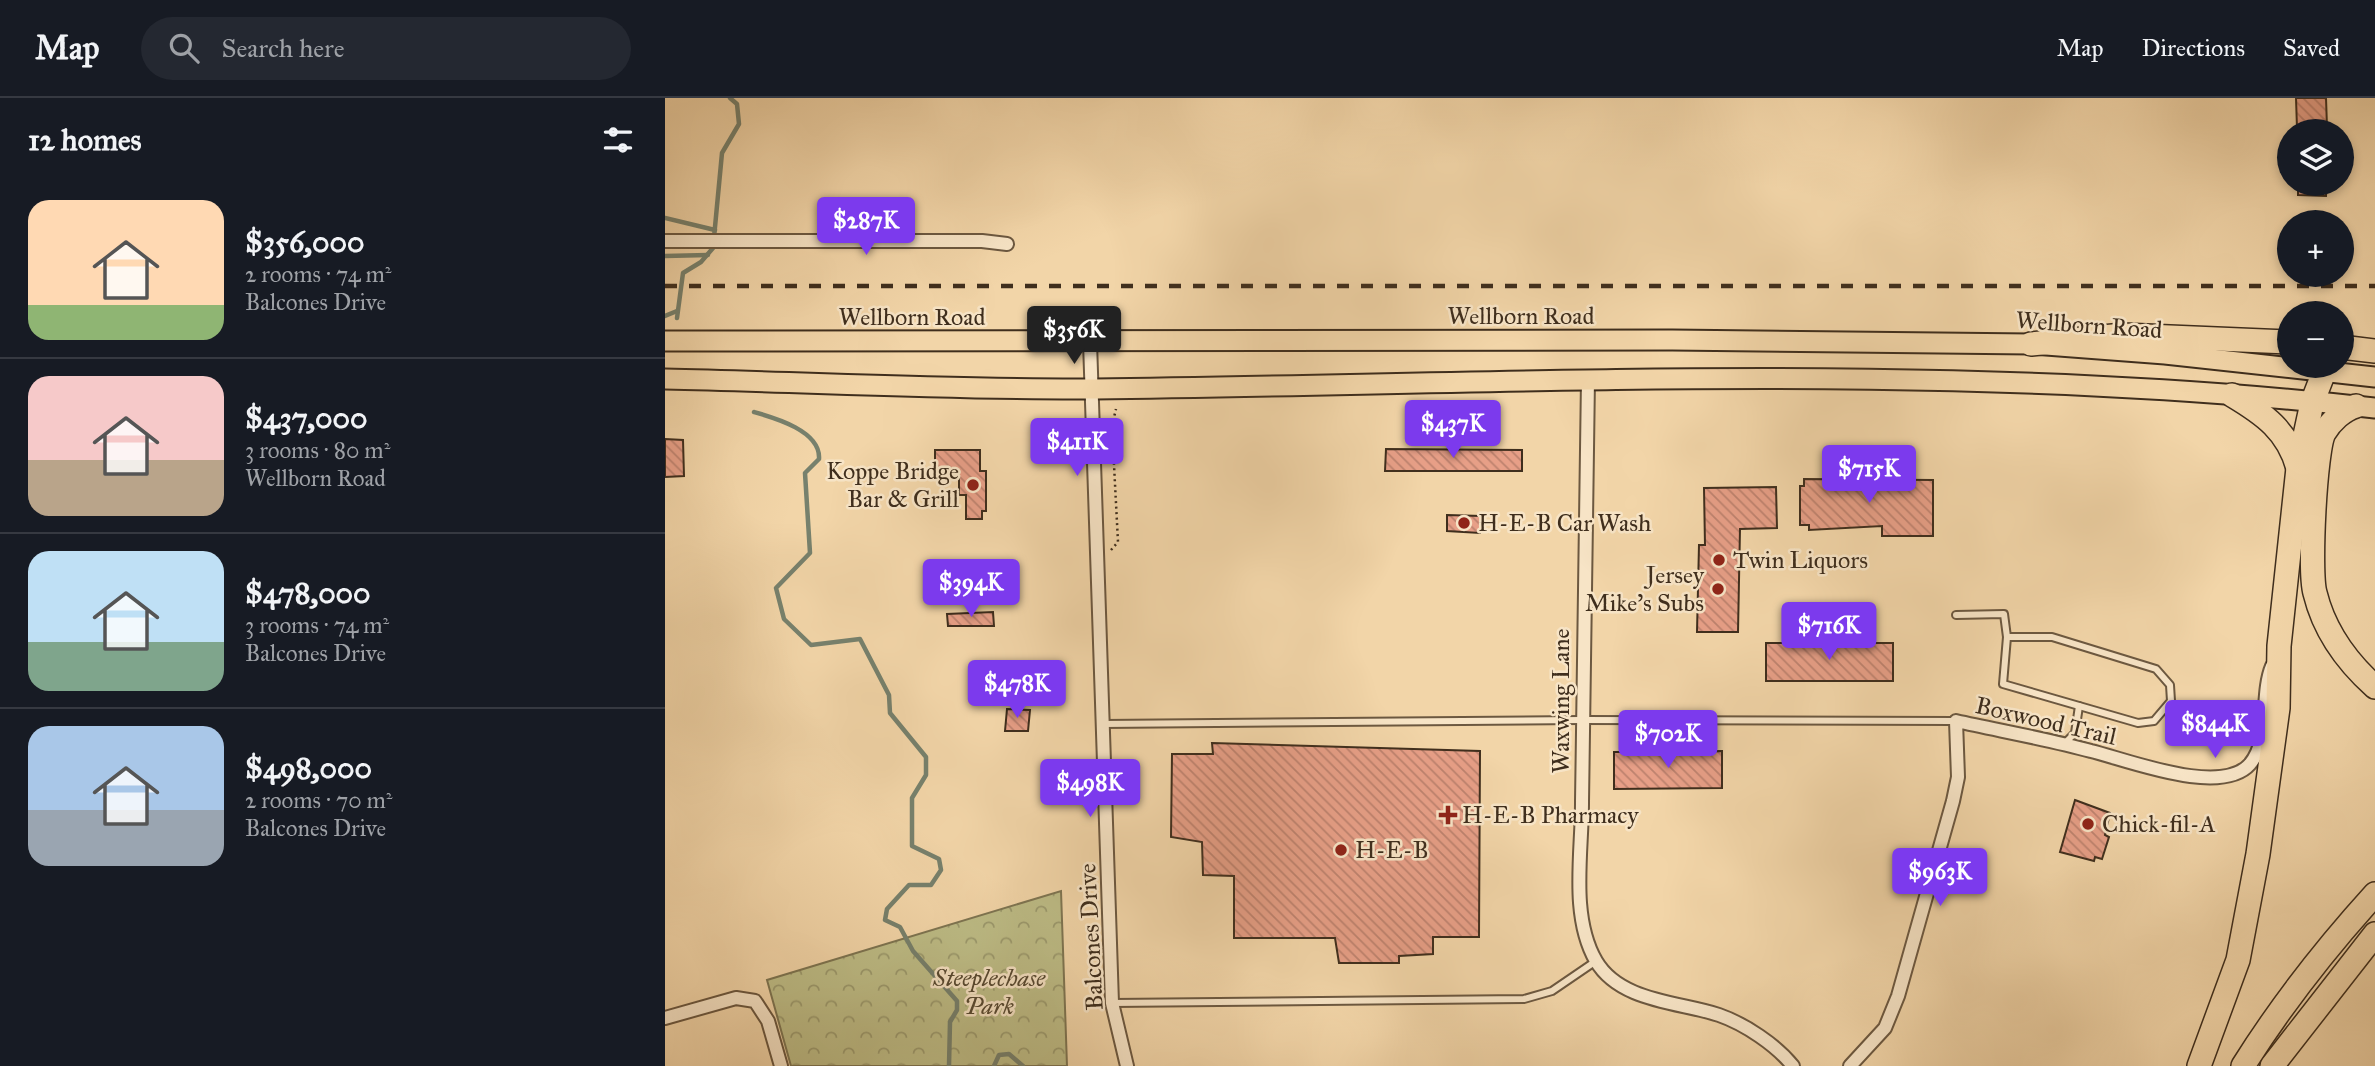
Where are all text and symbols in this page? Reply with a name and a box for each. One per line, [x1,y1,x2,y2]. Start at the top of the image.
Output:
search box [141,17,631,80]
text: Map [35,28,99,68]
icon: search [165,29,203,67]
text: Search here [221,32,345,64]
text: Map [2057,33,2104,63]
text: Directions [2142,33,2245,63]
text: Saved [2283,33,2340,63]
map controls [2277,119,2354,378]
button: layers [2277,119,2354,196]
icon: filters [599,121,637,159]
text: 12 homes [28,122,141,158]
pin: $287K [817,198,915,257]
text: $287K [833,206,899,234]
button: + [2277,210,2354,287]
text: $356,000 [245,224,364,260]
icon: home [84,228,168,312]
text: 2 rooms · 74 m² [245,260,391,288]
text: Balcones Drive [245,288,386,316]
street label: Wellborn Road [1448,301,1594,331]
button: − [2277,301,2354,378]
street label: Wellborn Road [839,302,985,332]
street label: Wellborn Road [2015,305,2163,345]
pin: $356K [1025,306,1123,366]
text: $356K [1043,315,1105,343]
text: $437,000 [245,400,367,436]
pin: $437K [1404,400,1502,460]
icon: home [84,404,168,488]
text: $437K [1421,409,1485,437]
pin: $411K [1028,418,1126,478]
text: $411K [1046,427,1108,455]
text: 3 rooms · 80 m² [245,436,390,464]
pin: $715K [1820,446,1918,505]
text: $715K [1838,454,1900,482]
place label: Koppe Bridge Bar & Grill [826,456,960,514]
text: Wellborn Road [245,464,386,492]
marker: Koppe Bridge Bar & Grill [965,477,981,493]
place label: H-E-B Car Wash [1478,508,1651,538]
marker: H-E-B Car Wash [1456,515,1472,531]
place label: Twin Liquors [1733,545,1868,575]
marker: Twin Liquors [1711,552,1727,568]
pin: $394K [922,560,1020,619]
place label: Jersey Mike's Subs [1585,560,1705,618]
text: $394K [939,568,1003,596]
text: $478,000 [245,575,371,611]
icon: home [84,579,168,663]
marker: Jersey Mike's Subs [1710,581,1726,597]
pin: $716K [1780,602,1878,662]
text: 3 rooms · 74 m² [245,611,389,639]
text: $716K [1797,611,1861,639]
street label: Waxwing Lane [1546,629,1576,773]
text: Balcones Drive [245,639,386,667]
pin: $478K [968,660,1066,720]
text: $478K [984,669,1050,697]
street label: Boxwood Trail [1972,690,2120,752]
pin: $844K [2166,700,2264,760]
text: $844K [2181,709,2249,737]
pin: $702K [1619,710,1717,770]
text: $702K [1634,719,1702,747]
text: $498,000 [245,750,372,786]
icon: home [84,754,168,838]
pin: $498K [1041,760,1139,819]
text: $498K [1056,768,1124,796]
text: 2 rooms · 70 m² [245,786,393,814]
place label: H-E-B Pharmacy [1462,800,1639,830]
marker: H-E-B Pharmacy [1440,807,1456,823]
place label: Chick-fil-A [2102,809,2216,839]
text: Balcones Drive [245,814,386,842]
marker: Chick-fil-A [2080,816,2096,832]
place label: H-E-B [1355,835,1429,865]
marker: H-E-B [1333,842,1349,858]
pin: $963K [1891,848,1989,908]
text: $963K [1908,857,1972,885]
street label: Balcones Drive [1072,863,1110,1011]
park label: Steeplechase Park [932,963,1046,1021]

